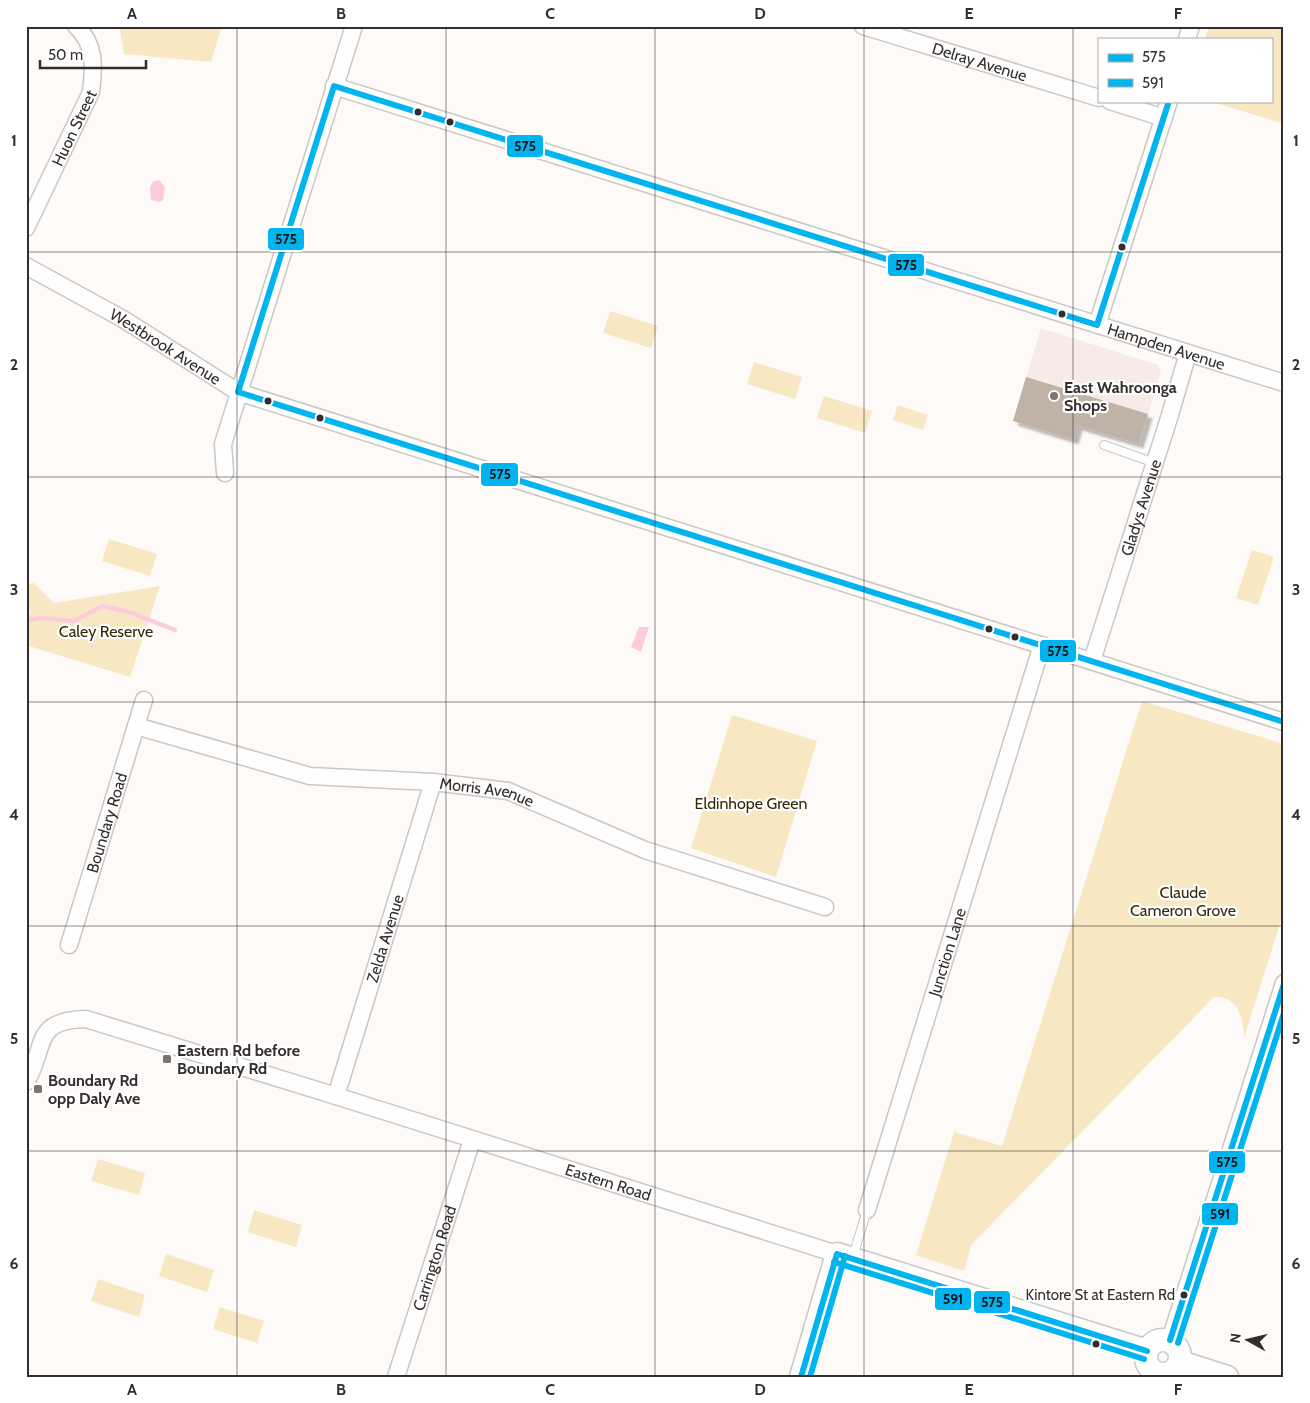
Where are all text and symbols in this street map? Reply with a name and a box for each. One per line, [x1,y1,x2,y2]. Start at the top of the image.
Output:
text: A [127,4,137,23]
text: B [336,4,346,23]
text: C [545,4,555,23]
text: D [754,4,766,23]
text: E [964,4,974,23]
text: F [1174,4,1183,23]
scale bar [40,38,146,70]
street label: Delray Avenue [930,38,1029,85]
legend [1098,38,1272,102]
text: 50 m [48,46,83,64]
text: 575 [1142,48,1166,66]
text: 591 [1142,74,1164,92]
street label: Huon Street [48,86,100,169]
unlabelled marker [413,107,423,117]
unlabelled marker [445,117,455,127]
text: 1 [11,131,17,150]
text: 1 [1293,131,1299,150]
line badge: 575 [506,134,544,158]
text: 575 [514,137,536,155]
line badge: 575 [267,227,305,251]
text: 575 [275,230,297,248]
unlabelled marker [1117,242,1127,252]
line badge: 575 [887,253,925,277]
text: 575 [895,256,917,274]
street label: Westbrook Avenue [107,304,225,388]
unlabelled marker [1057,309,1067,319]
street label: Hampden Avenue [1105,319,1227,373]
text: 2 [10,355,18,374]
text: 2 [1292,355,1300,374]
place label: East Wahroonga Shops [1064,378,1177,415]
marker: East Wahroonga Shops [1048,390,1060,402]
unlabelled marker [263,396,273,406]
unlabelled marker [315,413,325,423]
street label: Gladys Avenue [1116,457,1165,558]
line badge: 575 [480,462,519,487]
text: 575 [489,465,511,483]
text: 3 [10,580,18,599]
text: 3 [1292,580,1300,599]
park label: Caley Reserve [59,622,153,641]
unlabelled marker [984,624,994,634]
unlabelled marker [1010,632,1020,642]
line badge: 575 [1039,639,1077,663]
text: 575 [1047,642,1069,660]
street label: Boundary Road [82,770,131,875]
street label: Morris Avenue [439,773,537,811]
park label: Eldinhope Green [695,794,807,813]
text: 4 [9,805,19,824]
text: 4 [1291,805,1301,824]
park label: Claude Cameron Grove [1130,883,1236,920]
street label: Zelda Avenue [362,892,407,985]
street label: Junction Lane [924,906,970,1000]
text: 5 [10,1029,18,1048]
text: 5 [1292,1029,1300,1048]
place label: Eastern Rd before Boundary Rd [177,1041,300,1078]
marker: Eastern Rd before Boundary Rd [161,1053,173,1065]
place label: Boundary Rd opp Daly Ave [48,1071,140,1108]
marker: Boundary Rd opp Daly Ave [32,1083,44,1095]
line badge: 575 [1208,1150,1246,1174]
text: 575 [1216,1153,1238,1171]
street label: Eastern Road [563,1159,654,1204]
line badge: 591 [1201,1202,1239,1226]
street label: Carrington Road [408,1203,460,1313]
text: 591 [1210,1205,1230,1223]
text: 6 [10,1254,19,1273]
text: 6 [1292,1254,1301,1273]
place label: Kintore St at Eastern Rd [1025,1286,1175,1304]
line badge: 591 [934,1287,972,1311]
text: 591 [943,1290,963,1308]
line badge: 575 [973,1290,1011,1314]
marker: Kintore St at Eastern Rd [1179,1290,1189,1300]
text: 575 [981,1293,1003,1311]
north arrow [1222,1316,1272,1366]
text: N [1226,1332,1245,1344]
unlabelled marker [1091,1339,1101,1349]
text: A [127,1380,137,1399]
text: B [336,1380,346,1399]
text: C [545,1380,555,1399]
text: D [754,1380,766,1399]
text: E [964,1380,974,1399]
text: F [1174,1380,1183,1399]

